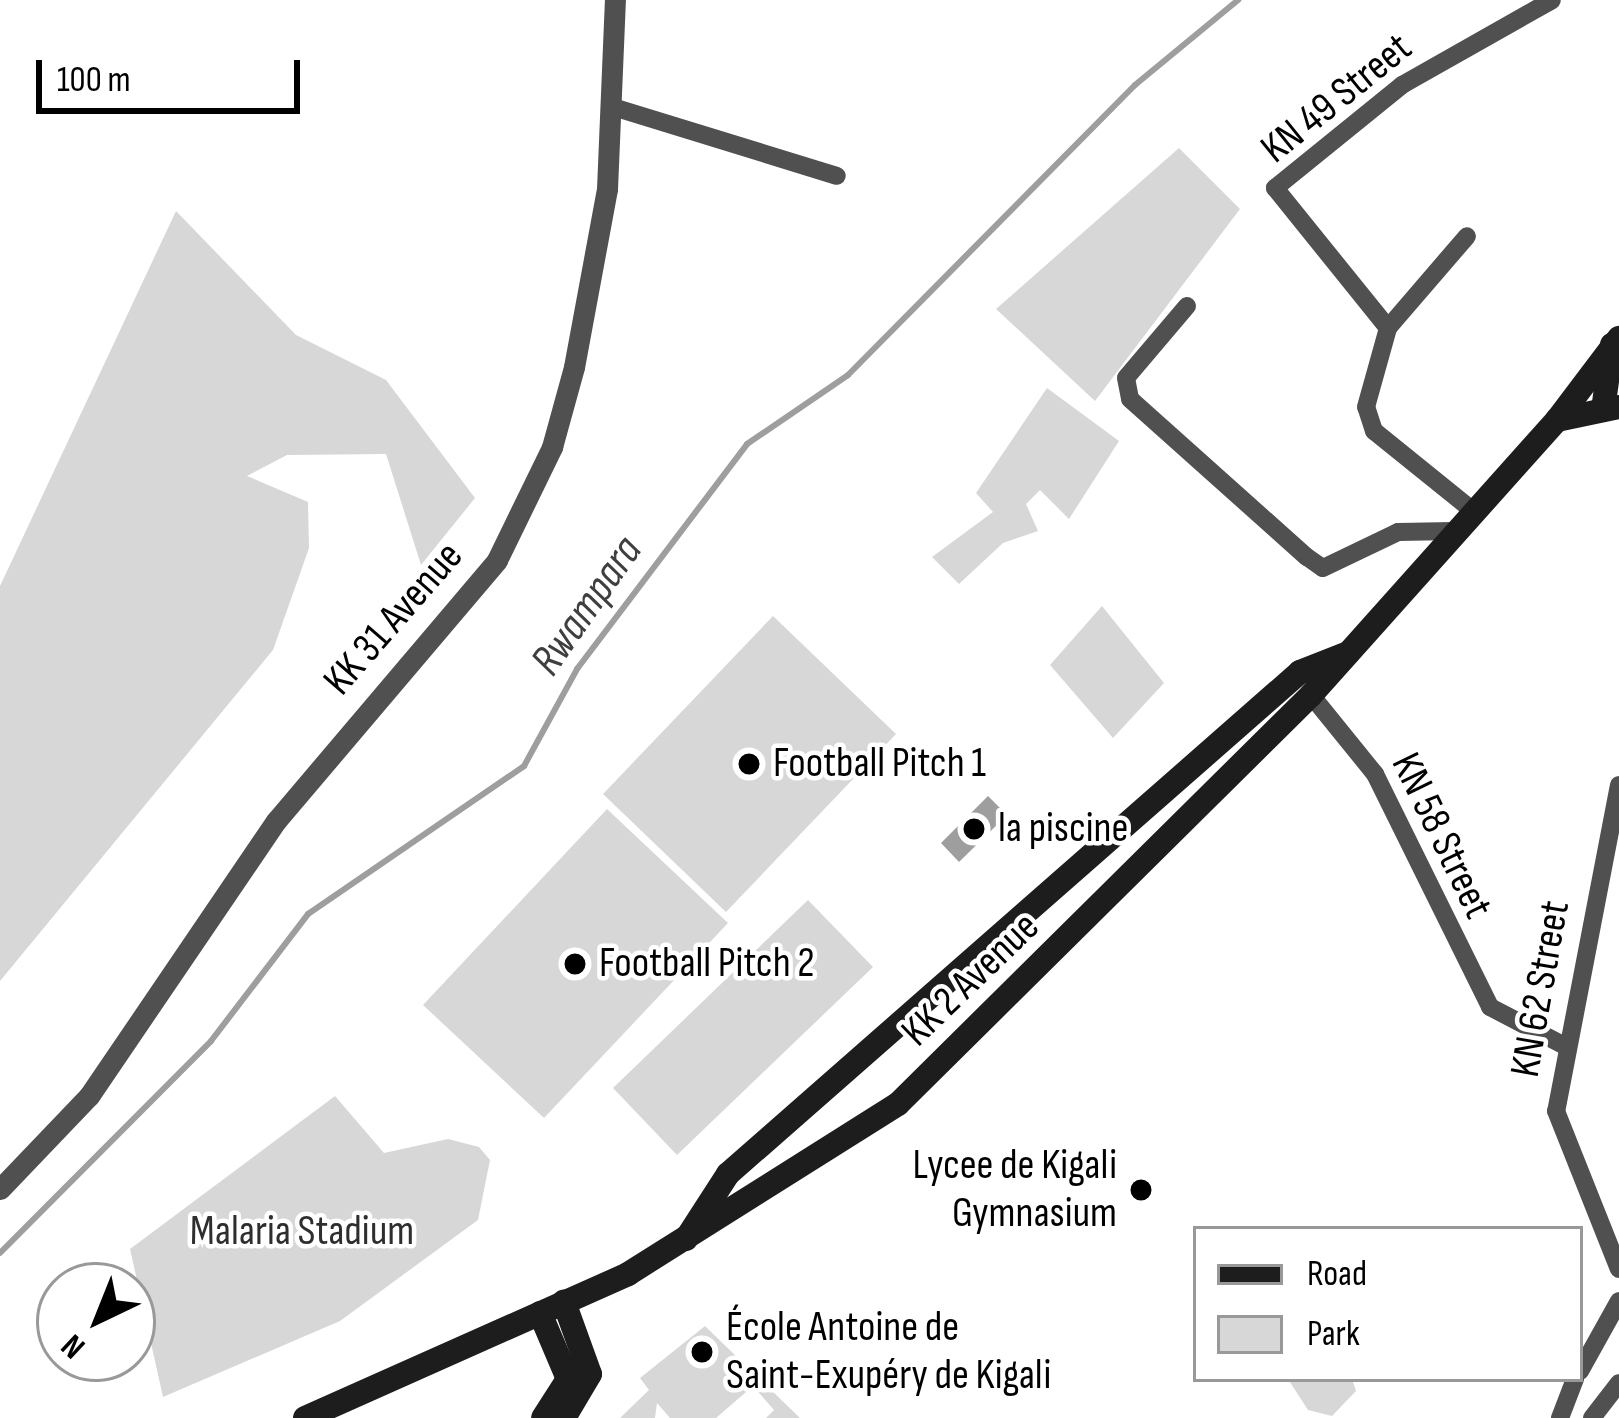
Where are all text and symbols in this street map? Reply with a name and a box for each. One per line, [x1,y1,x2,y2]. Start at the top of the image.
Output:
street label: KN 49 Street [1252,23,1422,175]
scale bar [42,36,306,110]
text: 100 m [57,59,131,102]
water label: Rwampara [520,526,654,686]
street label: KK 31 Avenue [314,532,474,706]
place label: Football Pitch 1 [773,739,986,789]
street label: KN 58 Street [1379,745,1503,927]
marker: Football Pitch 1 [736,751,762,777]
place label: la piscine [998,804,1128,854]
marker: la piscine [961,816,987,842]
street label: KN 62 Street [1501,897,1581,1081]
street label: KK 2 Avenue [892,902,1050,1058]
place label: Football Pitch 2 [599,939,815,989]
marker: Football Pitch 2 [562,951,588,977]
place label: Lycee de Kigali Gymnasium [913,1141,1117,1240]
marker: Lycee de Kigali Gymnasium [1128,1177,1154,1203]
park label: Malaria Stadium [190,1207,414,1257]
legend [1193,1226,1583,1382]
text: Road [1307,1253,1367,1296]
north arrow [36,1262,156,1382]
place label: École Antoine de Saint-Exupéry de Kigali [726,1303,1051,1402]
text: Park [1307,1313,1360,1356]
text: N [53,1325,94,1367]
marker: École Antoine de Saint-Exupéry de Kigali [689,1339,715,1365]

